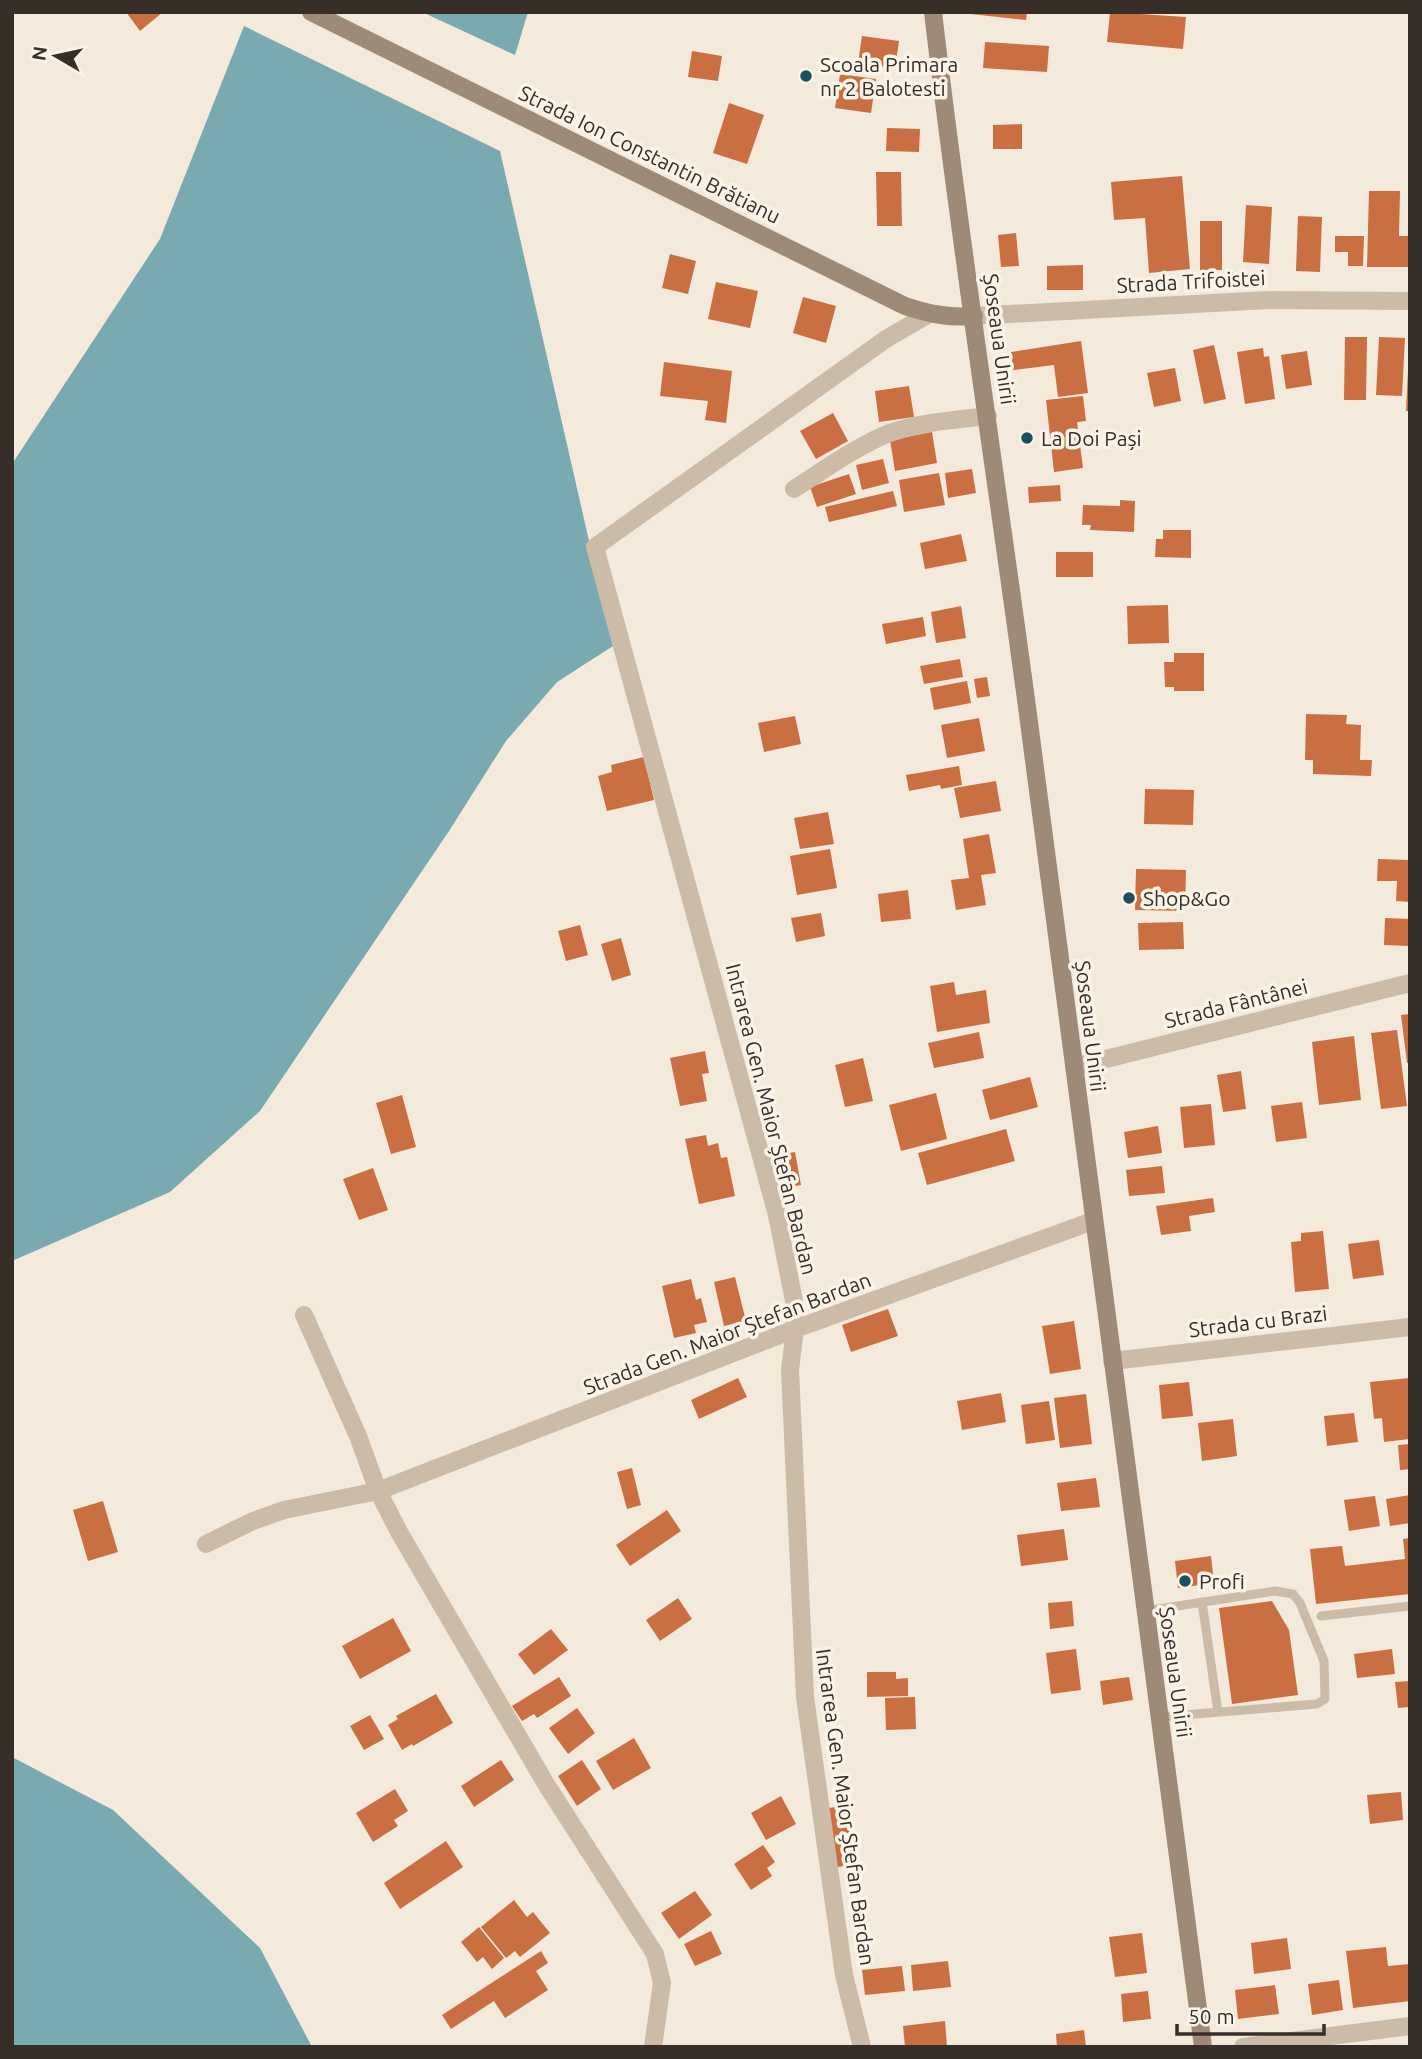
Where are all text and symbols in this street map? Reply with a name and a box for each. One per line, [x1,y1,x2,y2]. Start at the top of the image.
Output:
north arrow [21,21,91,91]
text: N [27,45,51,62]
place label: Scoala Primara nr 2 Balotesti [820,52,958,100]
marker: Scoala Primara nr 2 Balotesti [798,68,814,84]
street label: Strada Ion Constantin Brătianu [515,80,785,228]
street label: Strada Trifoistei [1116,265,1266,297]
street label: Șoseaua Unirii [979,272,1021,406]
place label: La Doi Pași [1041,426,1142,450]
marker: La Doi Pași [1019,430,1035,446]
place label: Shop&Go [1143,886,1231,910]
marker: Shop&Go [1121,890,1137,906]
street label: Șoseaua Unirii [1071,959,1111,1093]
street label: Intrarea Gen. Maior Ștefan Bardan [722,961,822,1277]
street label: Strada Fântânei [1162,974,1310,1032]
street label: Strada Gen. Maior Ștefan Bardan [580,1267,874,1399]
street label: Strada cu Brazi [1187,1301,1329,1341]
place label: Profi [1199,1569,1245,1593]
marker: Profi [1177,1573,1193,1589]
street label: Șoseaua Unirii [1155,1605,1197,1739]
street label: Intrarea Gen. Maior Ștefan Bardan [812,1647,880,1967]
scale bar [1177,1993,1324,2037]
text: 50 m [1188,2004,1235,2028]

